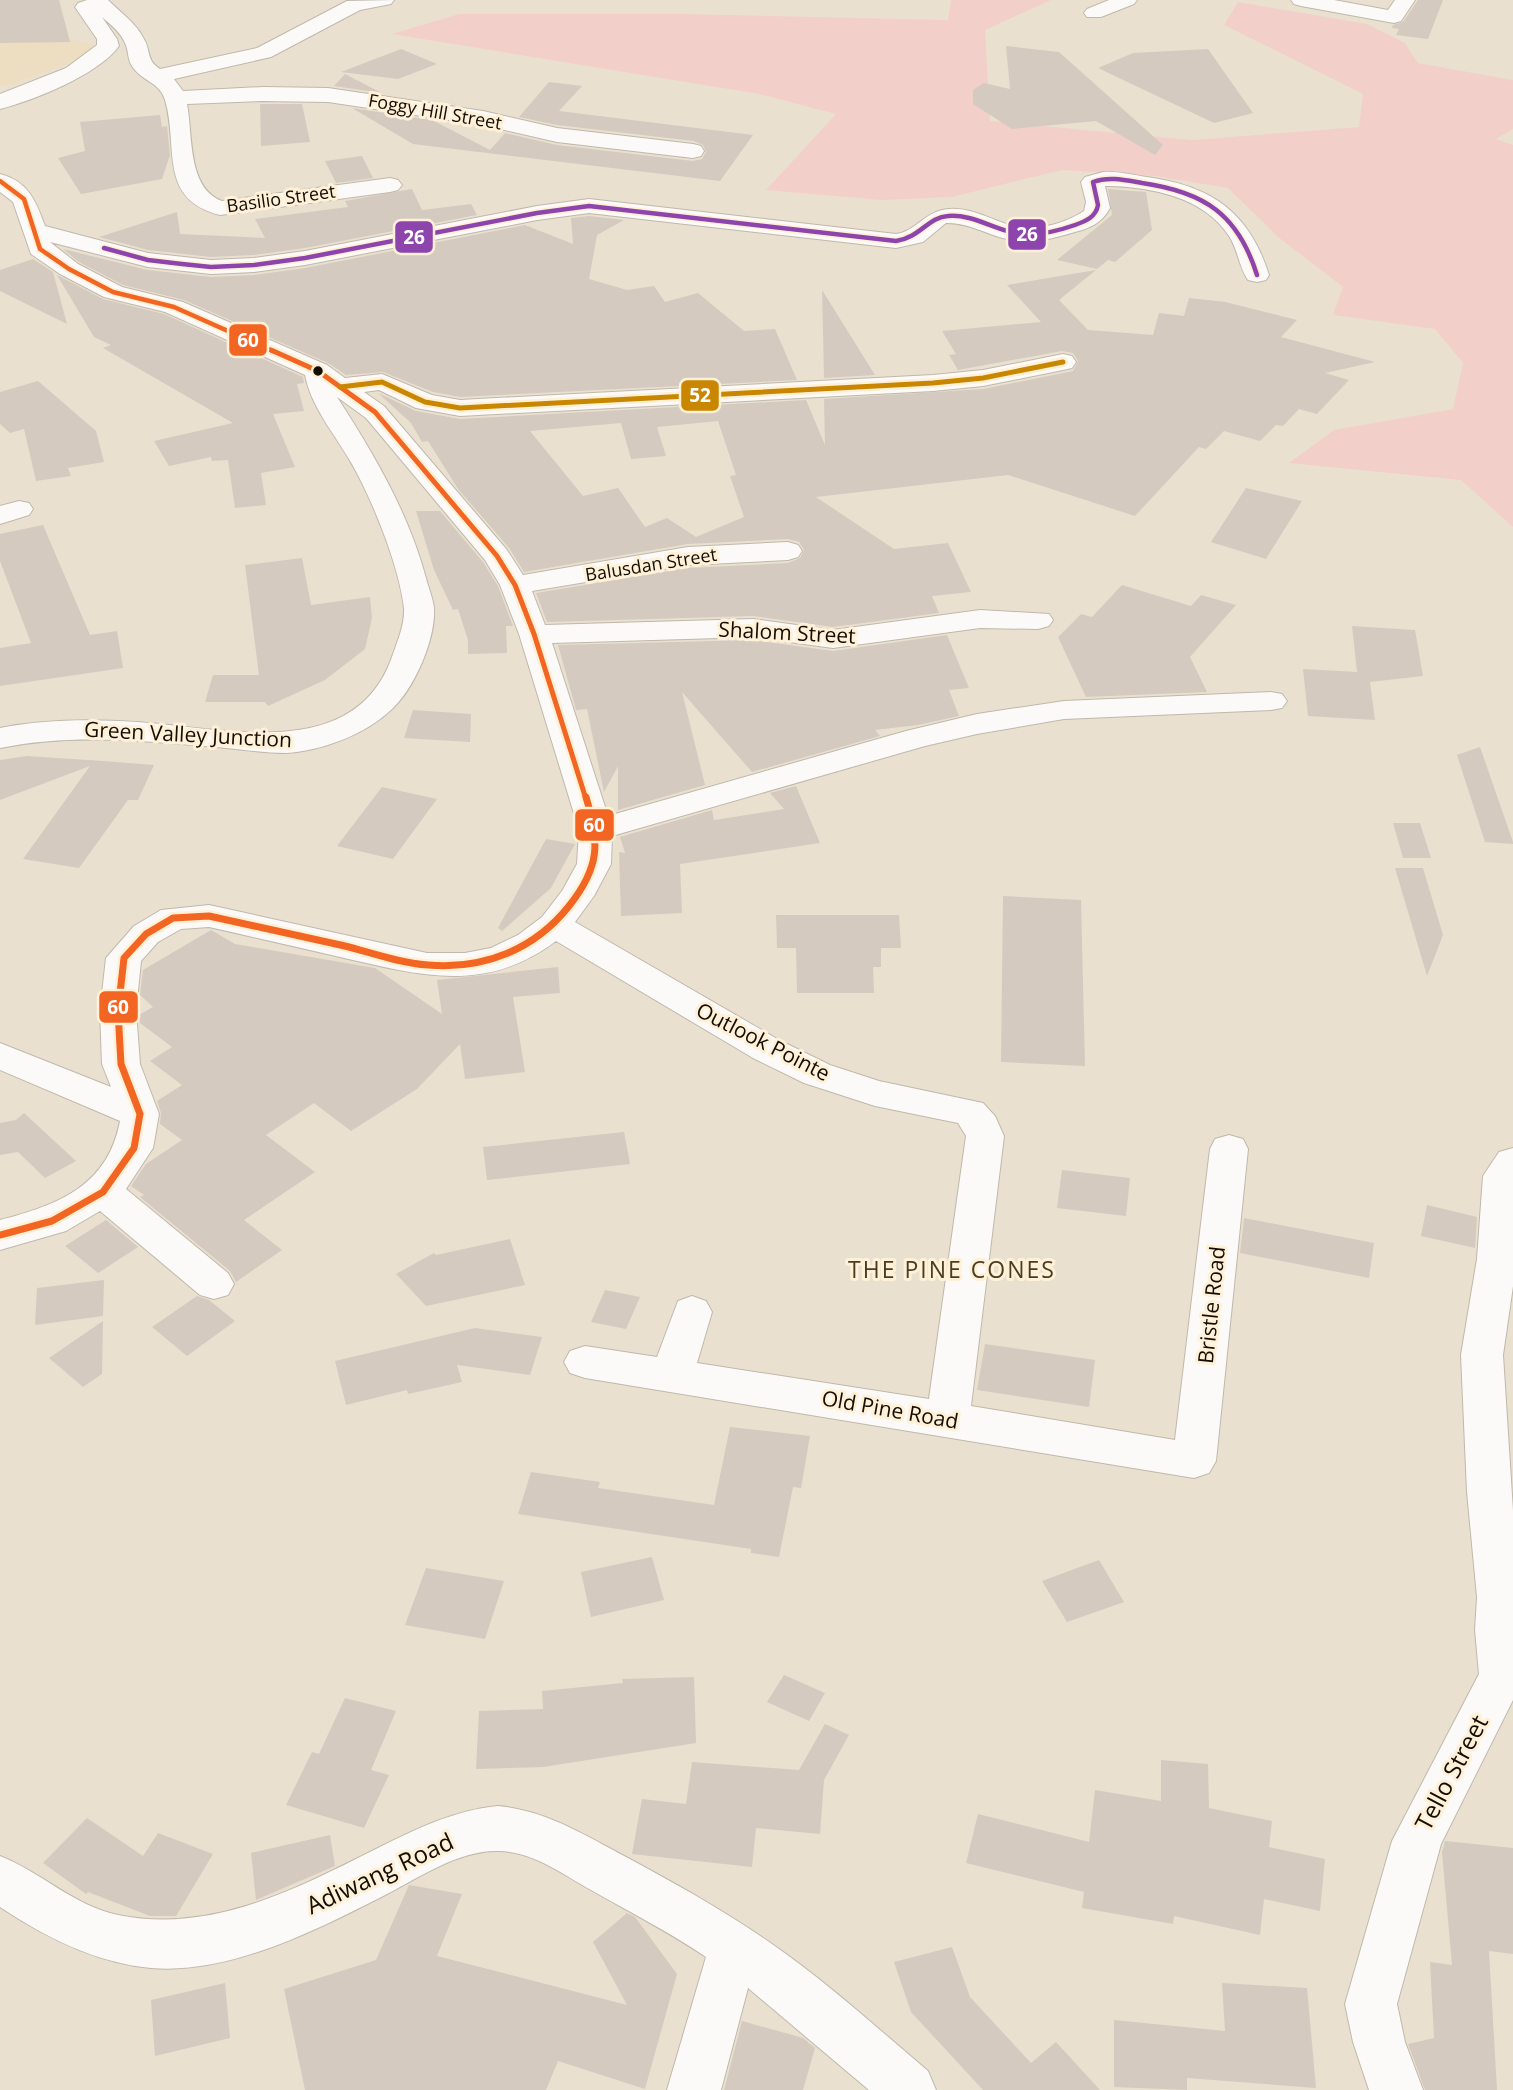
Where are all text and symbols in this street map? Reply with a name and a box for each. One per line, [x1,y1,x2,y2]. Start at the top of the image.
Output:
street label: Foggy Hill Street [367,87,504,135]
street label: Basilio Street [225,178,337,218]
line badge: 26 [1007,218,1047,251]
line badge: 26 [394,220,434,254]
text: 26 [1016,221,1038,247]
text: 26 [403,224,425,250]
line badge: 60 [228,323,268,357]
text: 60 [237,327,259,353]
unlabelled marker [311,364,325,378]
line badge: 52 [680,379,720,412]
text: 52 [689,382,711,408]
street label: Balusdan Street [583,542,718,586]
street label: Shalom Street [718,614,856,650]
street label: Green Valley Junction [83,715,293,753]
line badge: 60 [574,808,615,842]
text: 60 [583,812,605,838]
line badge: 60 [98,990,139,1024]
text: 60 [107,994,129,1020]
street label: Outlook Pointe [692,995,835,1087]
street label: Bristle Road [1191,1245,1231,1365]
district label: THE PINE CONES [848,1253,1056,1285]
street label: Old Pine Road [820,1383,961,1435]
street label: Tello Street [1406,1709,1495,1836]
street label: Adiwang Road [300,1824,458,1921]

